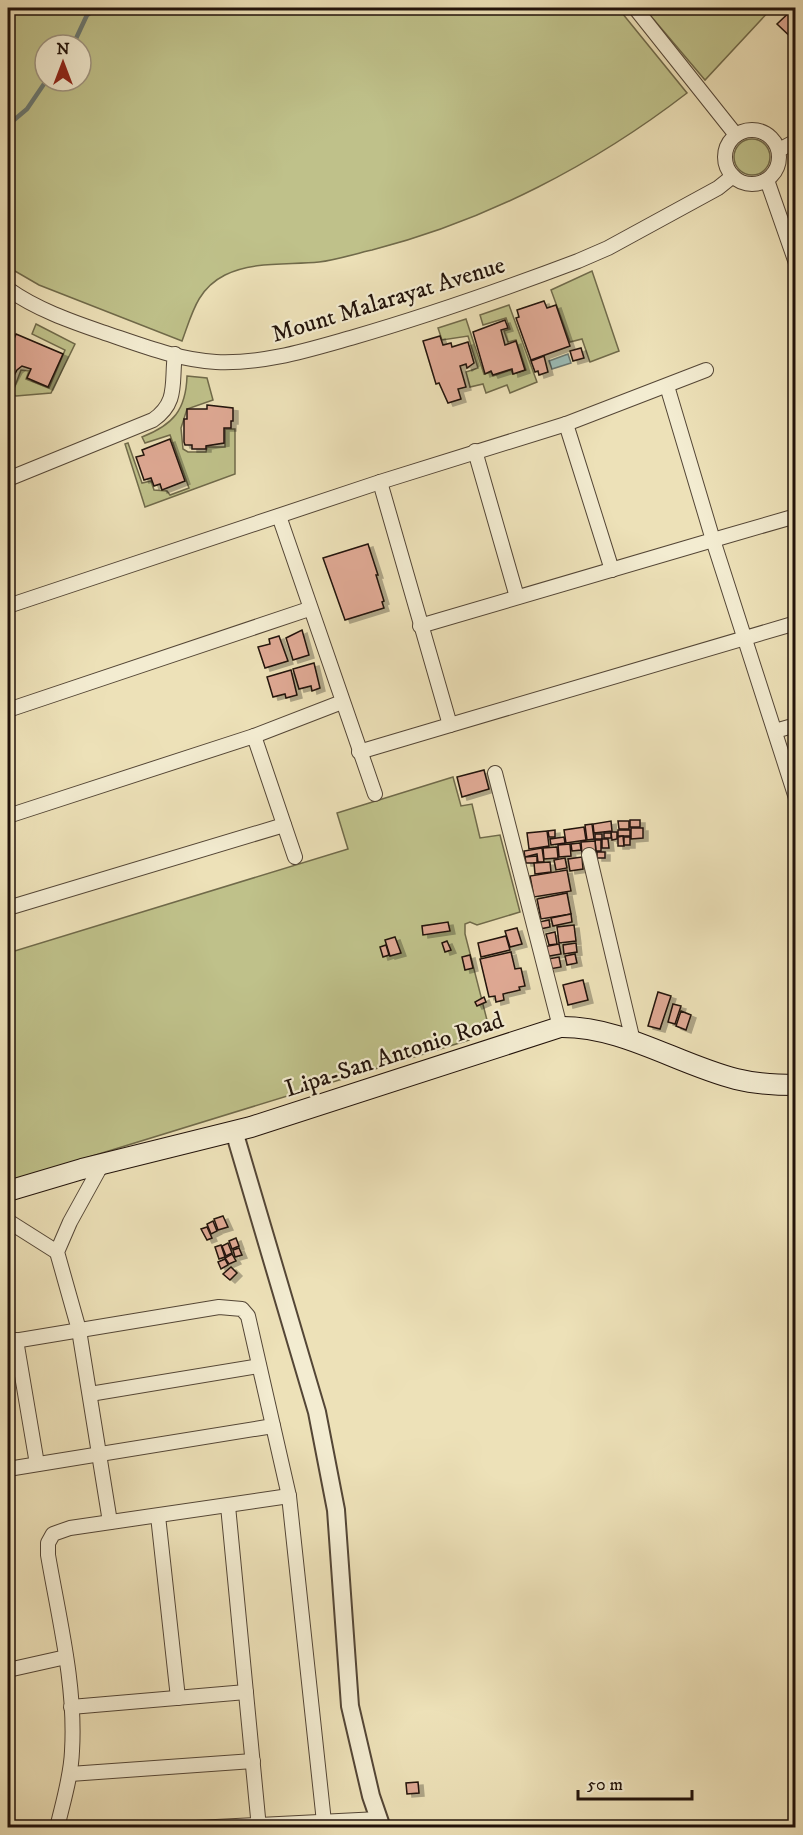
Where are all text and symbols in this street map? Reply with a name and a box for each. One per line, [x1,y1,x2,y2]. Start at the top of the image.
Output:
north arrow [33,33,93,93]
text: N [56,39,70,59]
street label: Mount Malarayat Avenue [268,250,509,350]
street label: Lipa-San Antonio Road [281,1005,507,1104]
scale bar [578,1763,692,1801]
text: 50 m [587,1774,623,1796]

